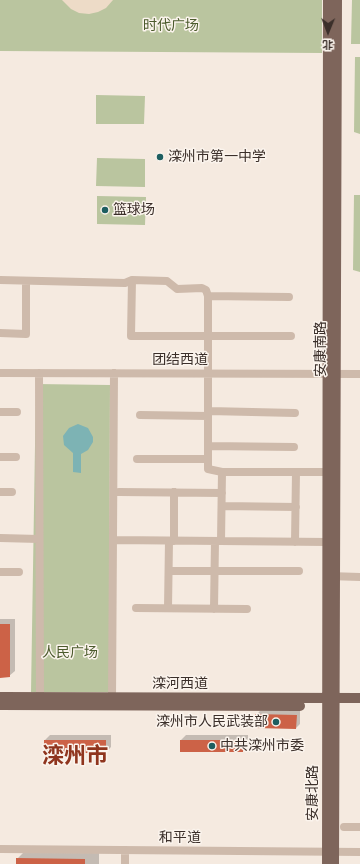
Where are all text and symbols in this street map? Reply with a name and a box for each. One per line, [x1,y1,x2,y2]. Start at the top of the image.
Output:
north arrow [308,12,348,52]
park label: 时代广场 [143,18,199,34]
text: 北 [322,38,333,51]
place label: 滦州市第一中学 [168,149,266,165]
marker: 滦州市第一中学 [155,152,165,162]
place label: 篮球场 [113,202,155,218]
marker: 篮球场 [100,205,110,215]
street label: 安康南路 [313,321,329,377]
street label: 团结西道 [152,352,208,368]
park label: 人民广场 [42,645,98,661]
street label: 滦河西道 [152,676,208,692]
place label: 滦州市人民武装部 [156,714,268,730]
marker: 滦州市人民武装部 [271,717,281,727]
place label: 中共滦州市委 [220,738,304,754]
marker: 中共滦州市委 [207,741,217,751]
district label: 滦州市 [42,743,108,769]
street label: 安康北路 [305,765,321,821]
street label: 和平道 [159,830,201,846]

